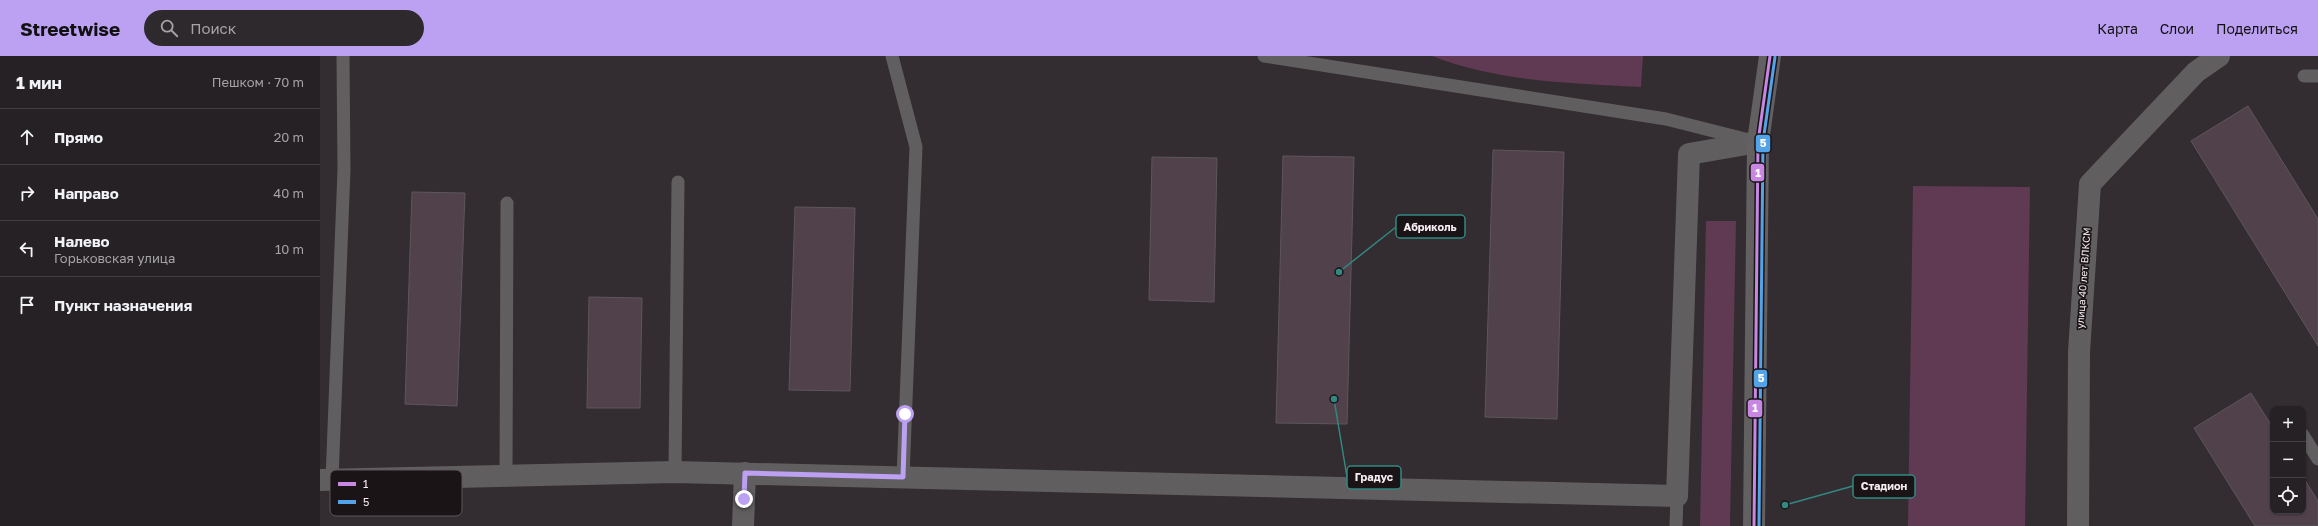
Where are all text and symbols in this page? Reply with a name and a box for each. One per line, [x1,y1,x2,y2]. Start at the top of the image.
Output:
search box [144,10,424,46]
text: Streetwise [20,17,120,40]
icon: search [158,17,180,39]
text: Поиск [190,19,236,37]
text: Карта [2097,20,2138,37]
text: Слои [2160,20,2194,37]
text: Поделиться [2216,20,2298,37]
text: 1 мин [16,72,62,93]
text: Пешком · 70 m [212,74,304,90]
icon: ahead [16,126,38,148]
text: Прямо [54,128,103,146]
text: 20 m [274,129,304,145]
line badge: 5 [1755,134,1771,153]
text: 5 [1760,136,1767,149]
line badge: 1 [1750,163,1765,182]
text: 1 [1755,166,1761,179]
icon: right [16,182,38,204]
text: Направо [54,184,119,202]
text: 40 m [273,185,304,201]
callout: Абриколь [1396,215,1465,238]
text: Абриколь [1403,220,1457,233]
street label: улица 40 лет ВЛКСМ [2073,227,2093,329]
text: Налево [54,232,110,250]
icon: left [16,238,38,260]
text: 10 m [275,241,304,257]
text: Горьковская улица [54,250,175,266]
icon: arrive [16,294,38,316]
text: Пункт назначения [54,296,192,314]
line badge: 5 [1753,369,1768,388]
text: 5 [1758,371,1765,384]
line badge: 1 [1747,399,1763,418]
text: 1 [1752,401,1758,414]
route start [896,405,914,423]
map controls [2270,406,2306,514]
button: + [2270,406,2306,442]
button: − [2270,442,2306,478]
callout: Градус [1347,466,1401,489]
legend [330,470,462,516]
text: Градус [1355,470,1394,483]
callout: Стадион [1853,475,1915,498]
text: 1 [363,477,368,490]
button: locate [2270,478,2306,514]
text: Стадион [1861,479,1908,492]
route end [735,490,753,508]
text: 5 [363,495,369,508]

